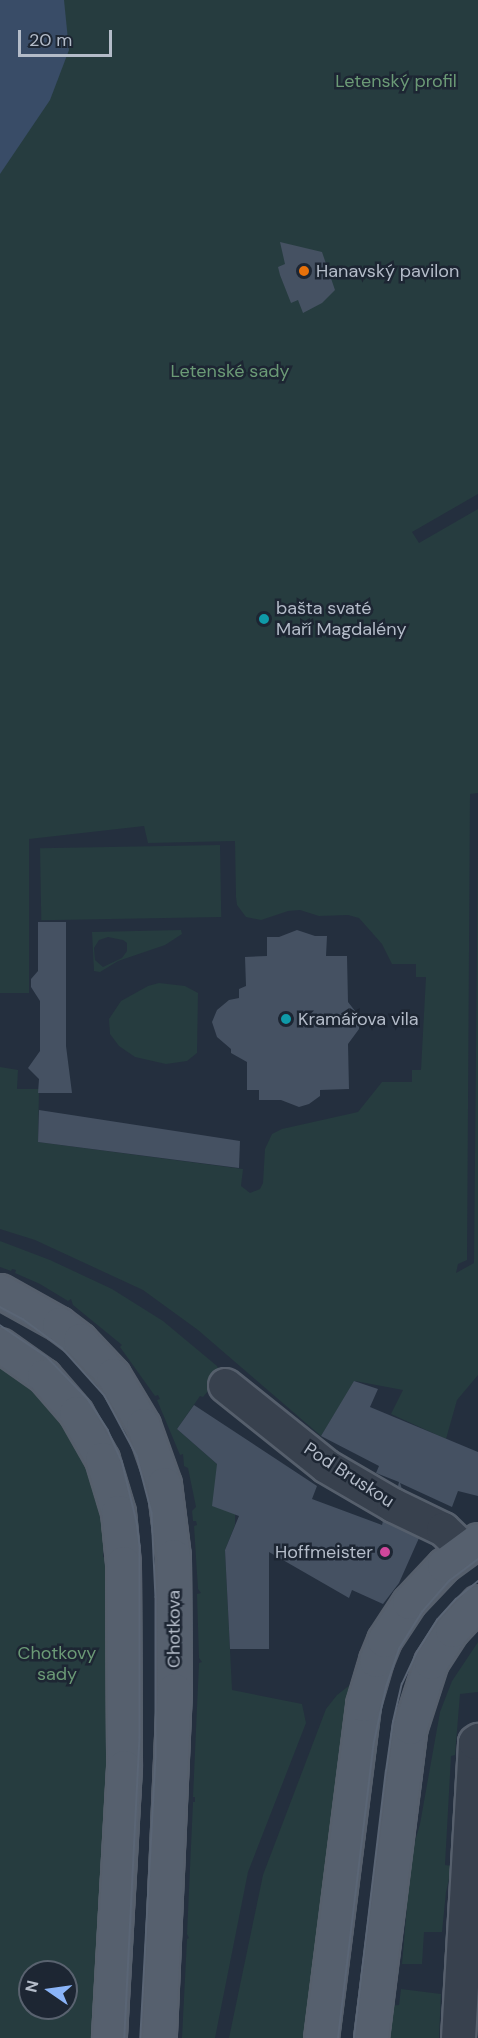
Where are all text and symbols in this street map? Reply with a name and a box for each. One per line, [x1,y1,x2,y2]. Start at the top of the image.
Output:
scale bar [21,18,116,56]
text: 20 m [29,28,72,52]
park label: Letenský profil [335,70,457,92]
place label: Hanavský pavilon [316,260,459,282]
marker: Hanavský pavilon [297,264,311,278]
park label: Letenské sady [171,360,289,382]
place label: bašta svaté Maří Magdalény [276,598,406,640]
marker: bašta svaté Maří Magdalény [257,612,271,626]
place label: Kramářova vila [298,1008,419,1030]
marker: Kramářova vila [279,1012,293,1026]
street label: Pod Bruskou [300,1438,398,1512]
place label: Hoffmeister [275,1541,373,1563]
marker: Hoffmeister [378,1545,392,1559]
street label: Chotkova [163,1590,185,1668]
park label: Chotkovy sady [18,1643,96,1686]
north arrow [18,1960,78,2020]
text: N [20,1978,43,1994]

